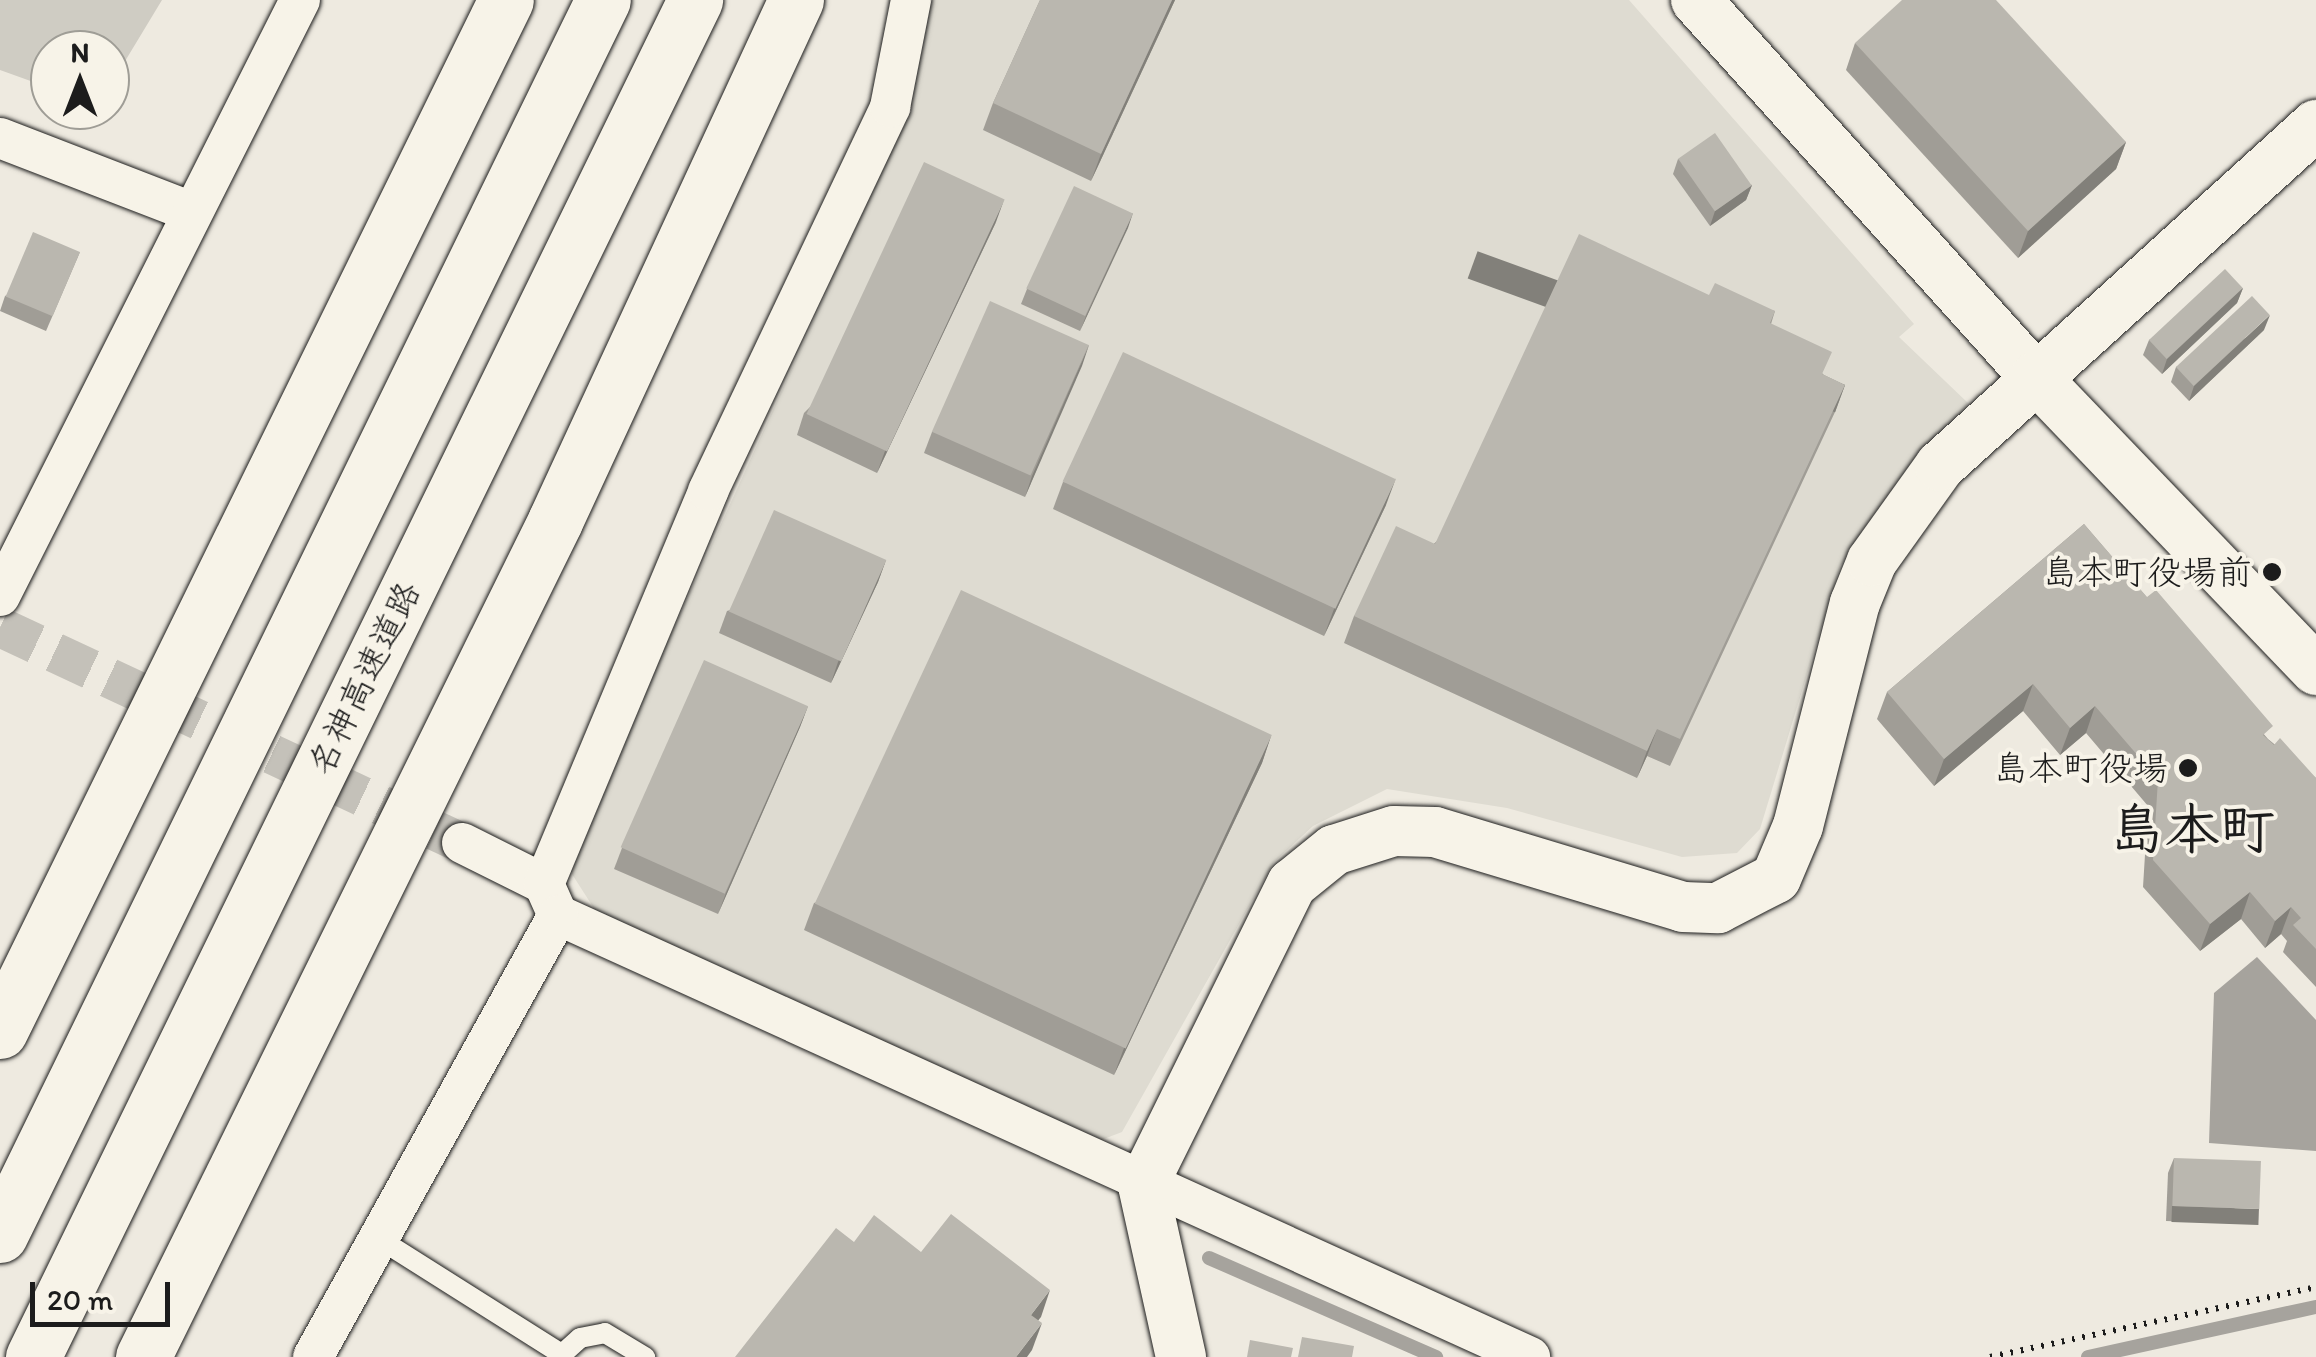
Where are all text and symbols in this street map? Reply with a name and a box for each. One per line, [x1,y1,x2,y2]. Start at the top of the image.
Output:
north arrow [30,30,130,130]
text: N [71,35,89,69]
place label: 島本町役場前 [2042,551,2252,593]
marker: 島本町役場前 [2261,561,2283,583]
street label: 名神高速道路 [299,574,429,782]
place label: 島本町役場 [1993,747,2168,789]
marker: 島本町役場 [2177,757,2199,779]
district label: 島本町 [2110,797,2274,863]
scale bar [35,1262,175,1324]
text: 20 m [47,1281,113,1318]

